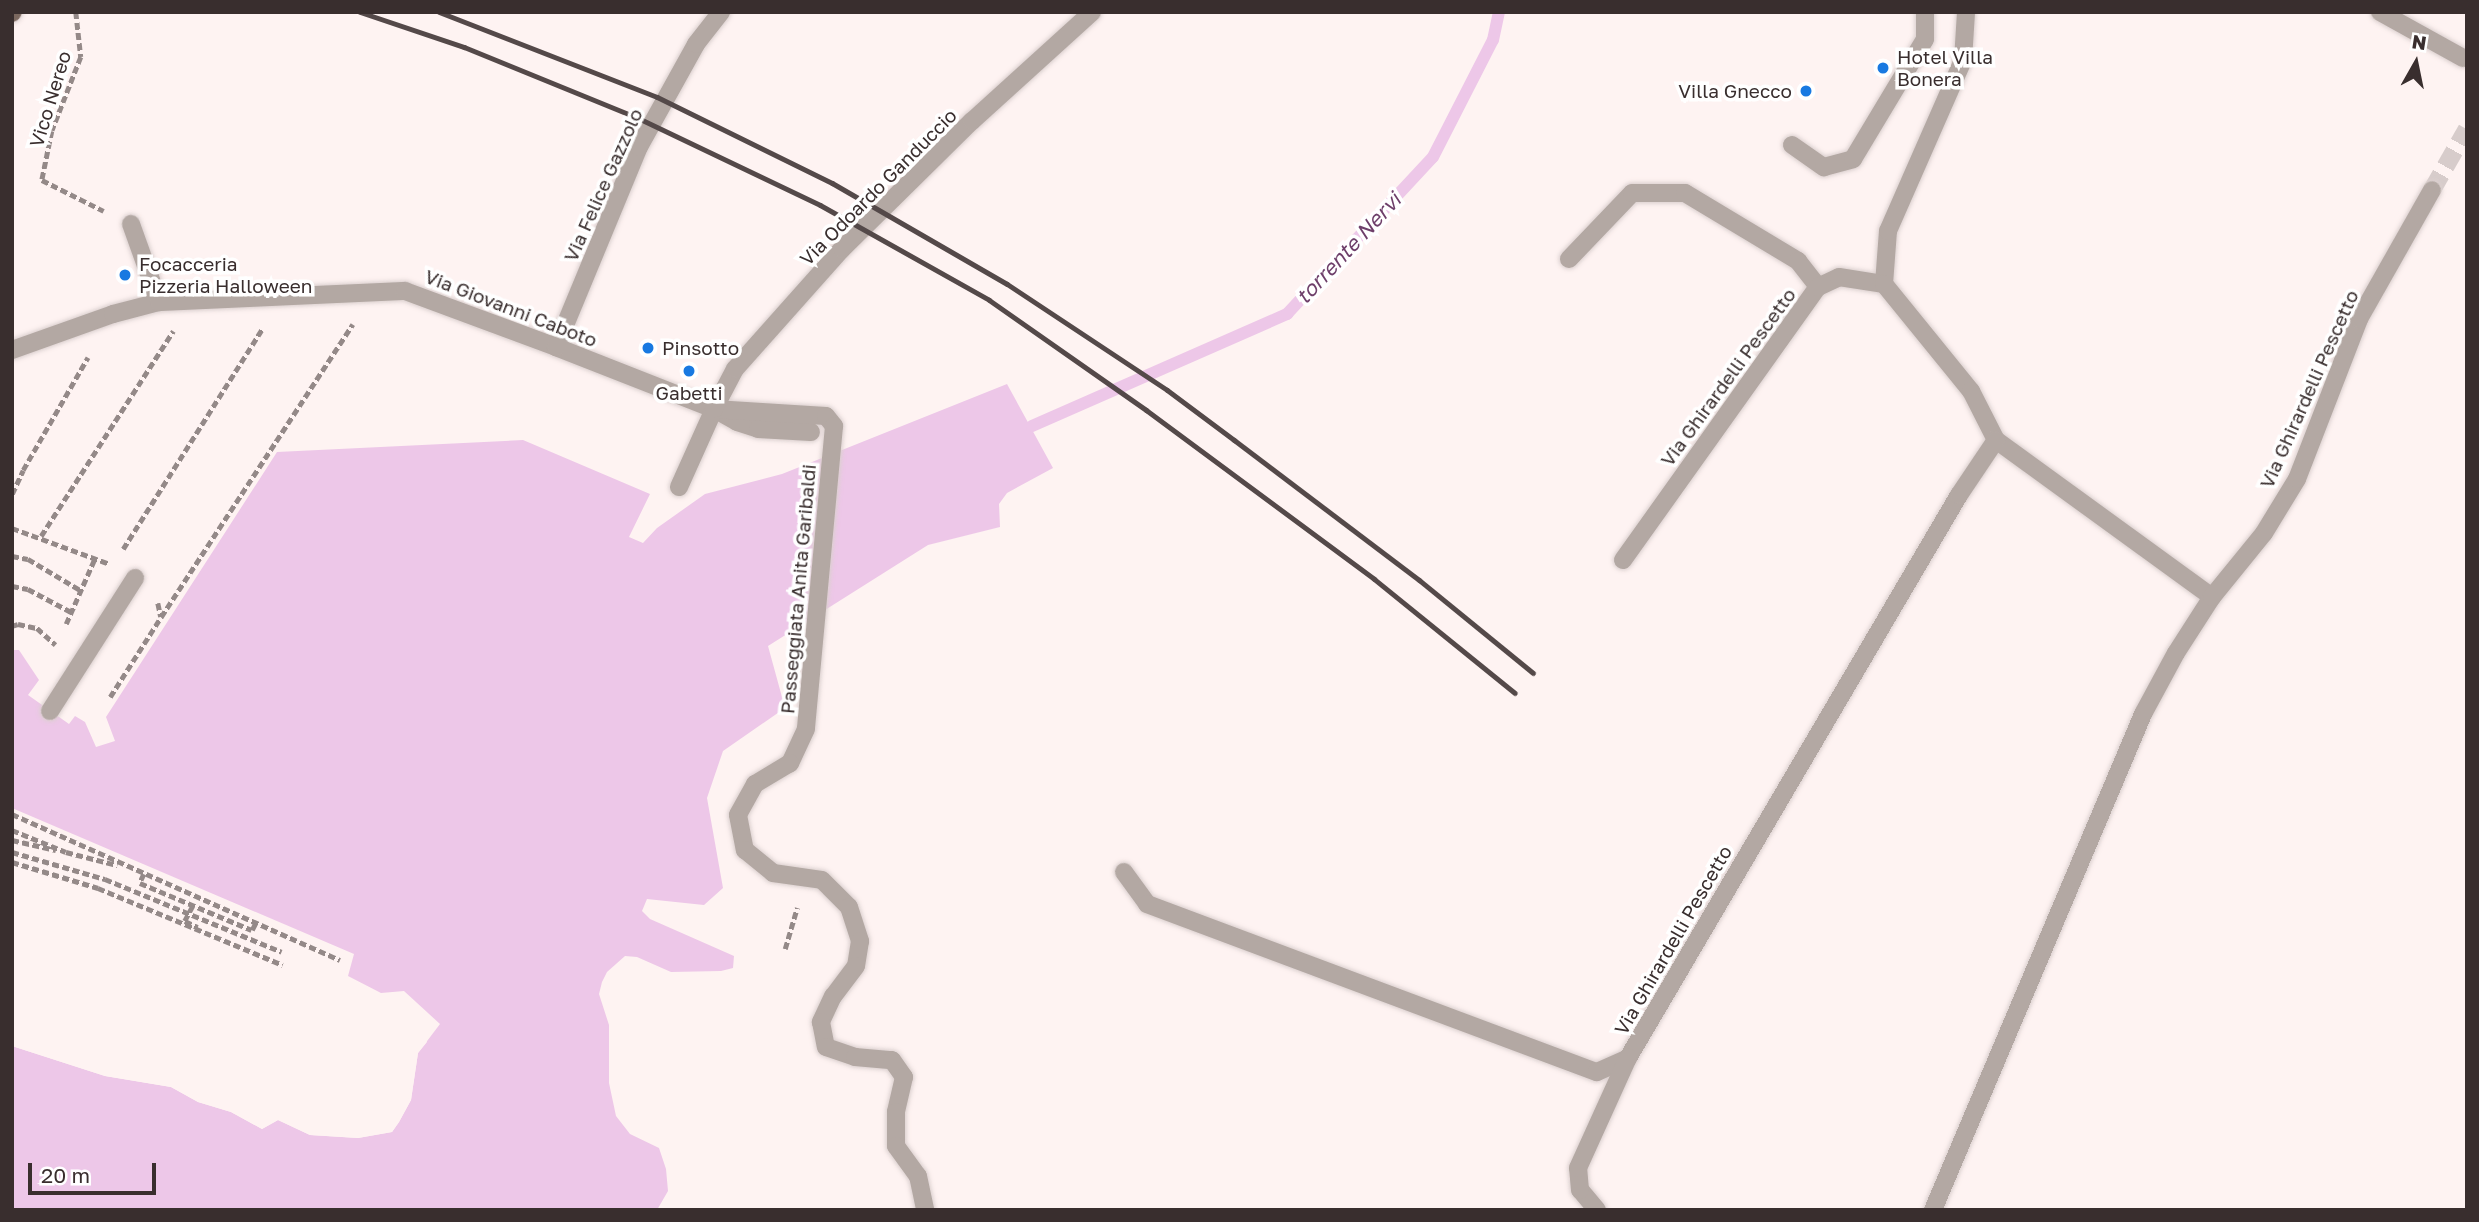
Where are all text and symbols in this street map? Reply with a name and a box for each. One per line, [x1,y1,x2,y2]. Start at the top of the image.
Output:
north arrow [2381,28,2451,98]
text: N [2410,29,2428,54]
place label: Hotel Villa Bonera [1897,46,1993,90]
street label: Vico Nereo [25,48,75,150]
marker: Hotel Villa Bonera [1875,60,1891,76]
place label: Villa Gnecco [1678,80,1792,102]
marker: Villa Gnecco [1798,83,1814,99]
street label: Via Odoardo Ganduccio [795,104,961,270]
street label: Via Felice Gazzolo [559,105,647,265]
water label: torrente Nervi [1290,187,1406,309]
place label: Focacceria Pizzeria Halloween [139,253,312,297]
street label: Via Giovanni Caboto [422,265,600,351]
marker: Focacceria Pizzeria Halloween [117,267,133,283]
street label: Via Ghirardelli Pescetto [1656,284,1800,470]
street label: Via Ghirardelli Pescetto [2255,286,2363,492]
place label: Pinsotto [662,337,739,359]
marker: Pinsotto [640,340,656,356]
marker: Gabetti [681,363,697,379]
place label: Gabetti [656,382,722,404]
street label: Passeggiata Anita Garibaldi [776,463,820,715]
street label: Via Ghirardelli Pescetto [1610,841,1736,1039]
scale bar [32,1148,159,1192]
text: 20 m [41,1162,90,1188]

